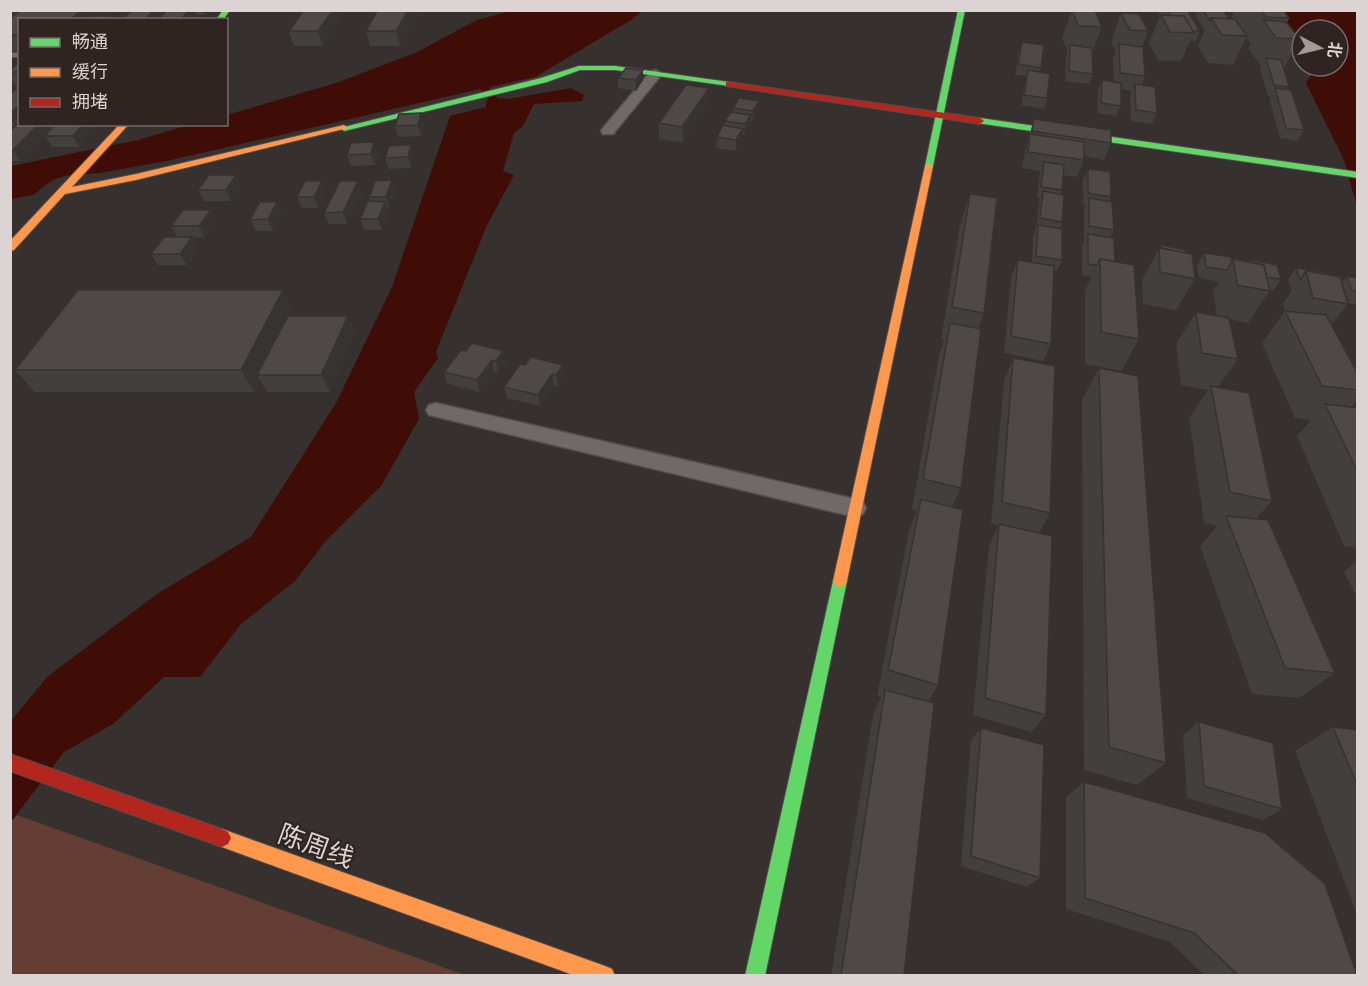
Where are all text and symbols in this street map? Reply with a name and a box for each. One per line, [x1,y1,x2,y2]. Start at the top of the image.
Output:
legend [18,18,228,126]
north arrow [1290,18,1350,78]
text: 畅通 [72,31,108,52]
text: 北 [1324,41,1345,59]
text: 缓行 [72,61,108,82]
text: 拥堵 [72,91,108,112]
street label: 陈周线 [274,819,358,873]

